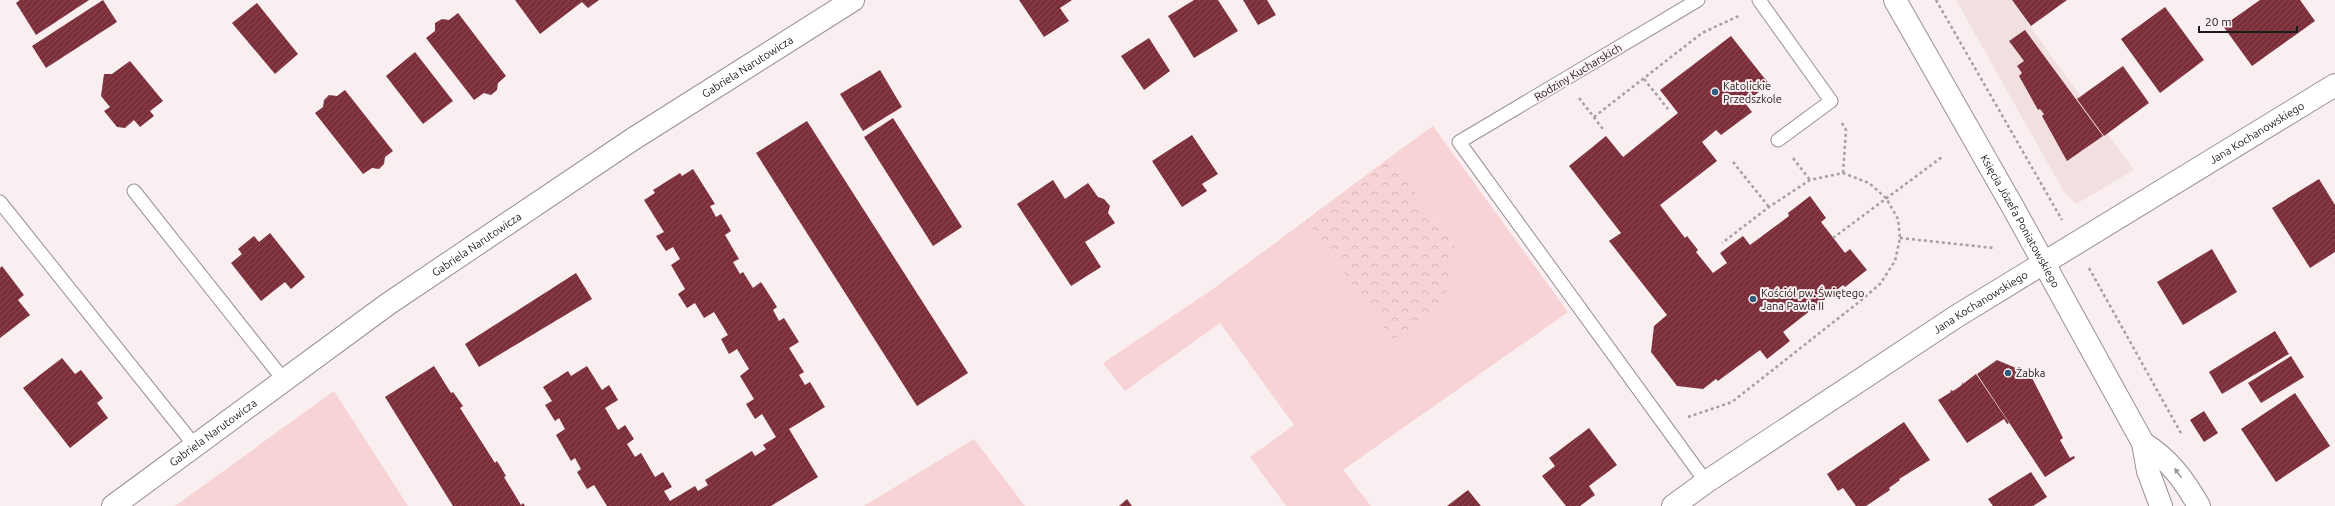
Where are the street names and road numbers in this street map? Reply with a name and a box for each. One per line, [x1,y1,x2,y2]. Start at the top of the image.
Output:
street label: Gabriela Narutowicza [700,34,795,100]
street label: Rodziny Kucharskich [1532,41,1624,103]
street label: Jana Kochanowskiego [2207,99,2306,166]
street label: Księcia Józefa Poniatowskiego [1978,152,2062,290]
street label: Gabriela Narutowicza [430,210,524,279]
street label: Jana Kochanowskiego [1931,268,2030,336]
street label: Gabriela Narutowicza [167,397,259,469]

